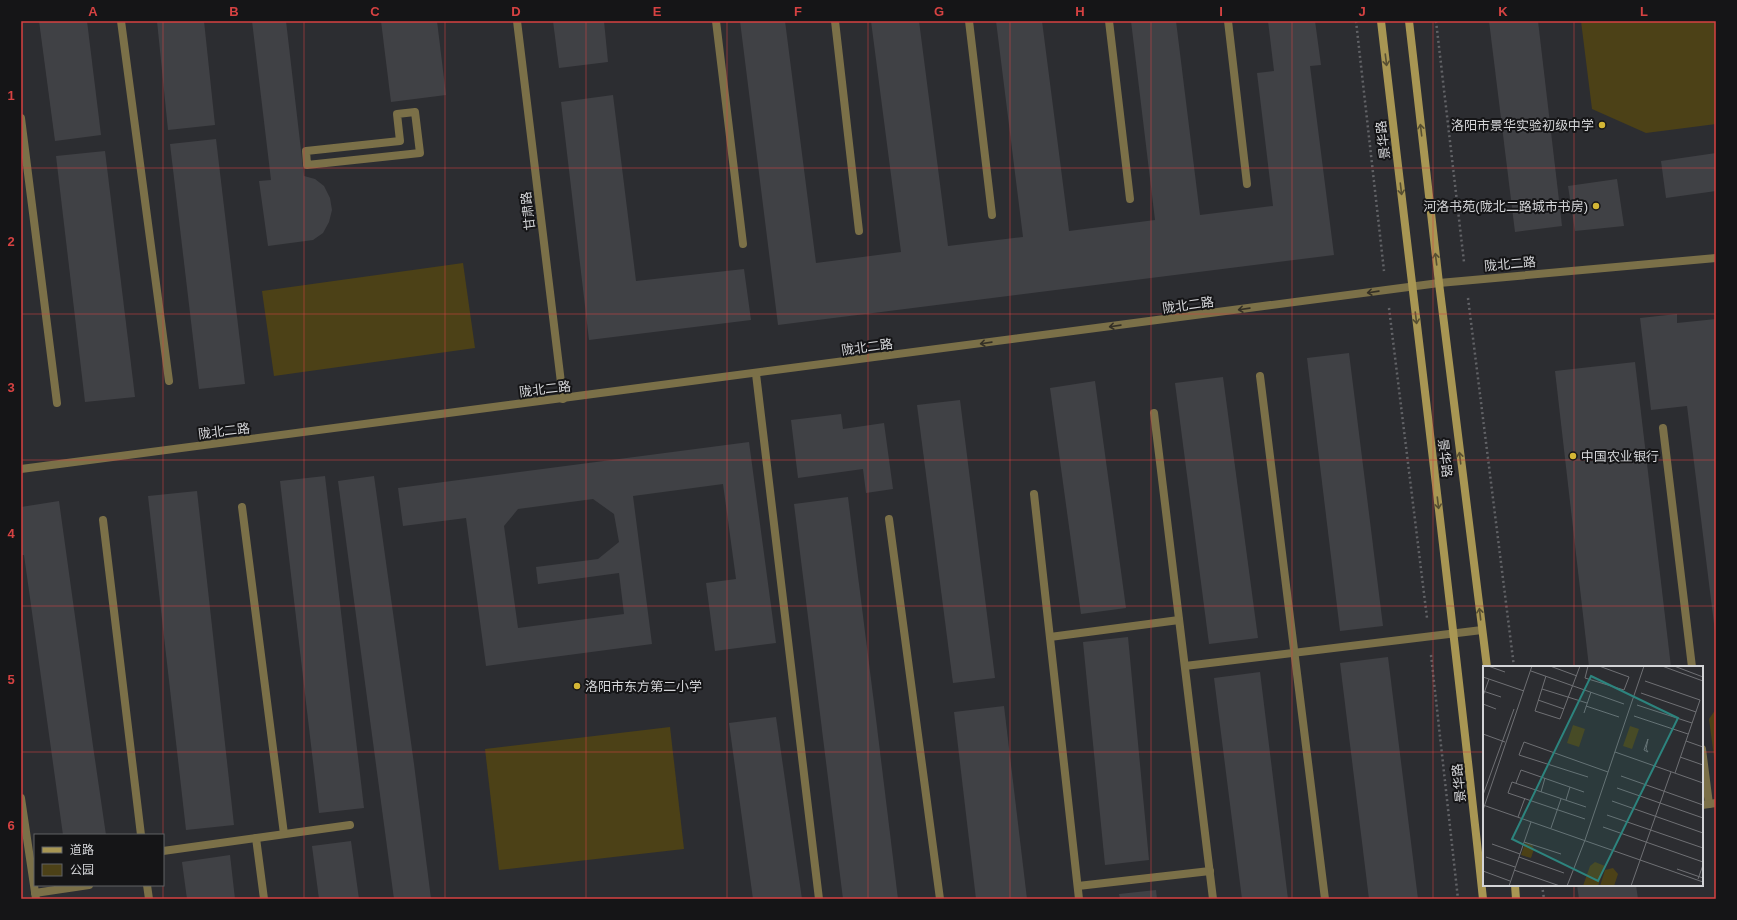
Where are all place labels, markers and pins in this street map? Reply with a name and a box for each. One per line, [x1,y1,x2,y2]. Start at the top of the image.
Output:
place label: 洛阳市景华实验初级中学 [1451,118,1594,133]
marker: 洛阳市景华实验初级中学 [1597,120,1607,130]
place label: 河洛书苑(陇北二路城市书房) [1423,199,1588,214]
marker: 河洛书苑(陇北二路城市书房) [1591,201,1601,211]
place label: 中国农业银行 [1581,449,1659,464]
marker: 中国农业银行 [1568,451,1578,461]
place label: 洛阳市东方第二小学 [585,679,702,694]
marker: 洛阳市东方第二小学 [572,681,582,691]

